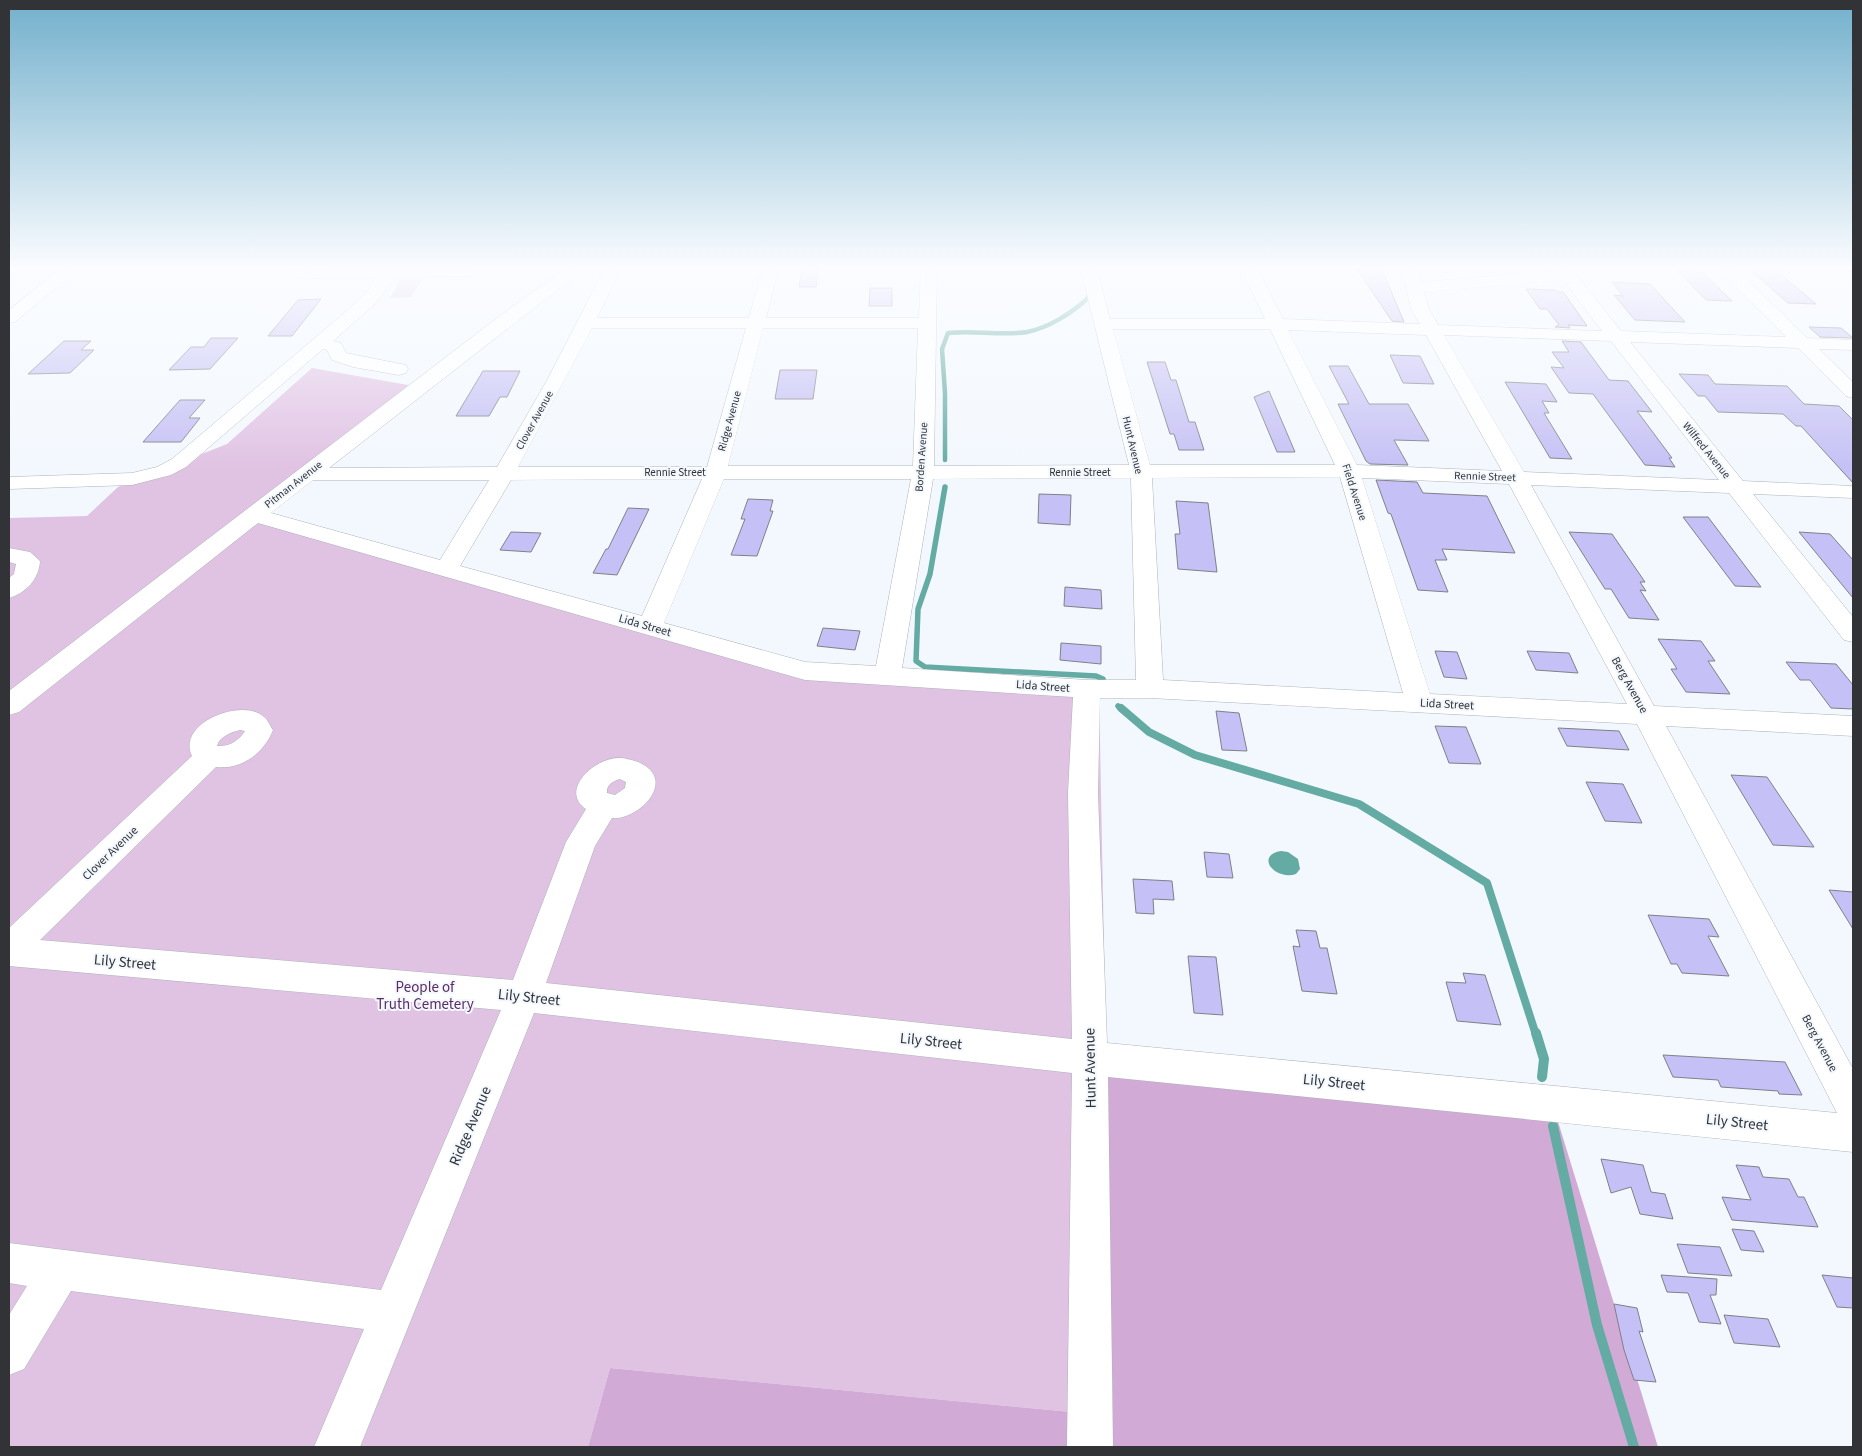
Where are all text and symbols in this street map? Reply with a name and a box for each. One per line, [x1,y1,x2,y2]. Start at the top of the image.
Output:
street label: Clover Avenue [512,387,557,453]
street label: Ridge Avenue [714,389,745,453]
street label: Hunt Avenue [1119,415,1147,476]
street label: Wilfred Avenue [1679,419,1734,482]
street label: Borden Avenue [912,421,931,492]
street label: Pitman Avenue [261,457,326,512]
street label: Field Avenue [1338,462,1371,523]
street label: Rennie Street [644,465,706,480]
street label: Rennie Street [1049,465,1111,480]
street label: Rennie Street [1454,468,1516,485]
street label: Lida Street [617,610,673,641]
street label: Berg Avenue [1607,654,1652,717]
street label: Lida Street [1015,676,1070,697]
street label: Lida Street [1420,695,1474,714]
street label: Clover Avenue [79,822,142,884]
street label: Lily Street [93,949,157,976]
park label: People of Truth Cemetery [376,977,474,1015]
street label: Lily Street [497,984,561,1011]
street label: Berg Avenue [1797,1012,1842,1075]
street label: Lily Street [899,1028,963,1055]
street label: Hunt Avenue [1079,1028,1102,1108]
street label: Lily Street [1302,1069,1366,1096]
street label: Ridge Avenue [444,1083,497,1169]
street label: Lily Street [1705,1109,1769,1136]

